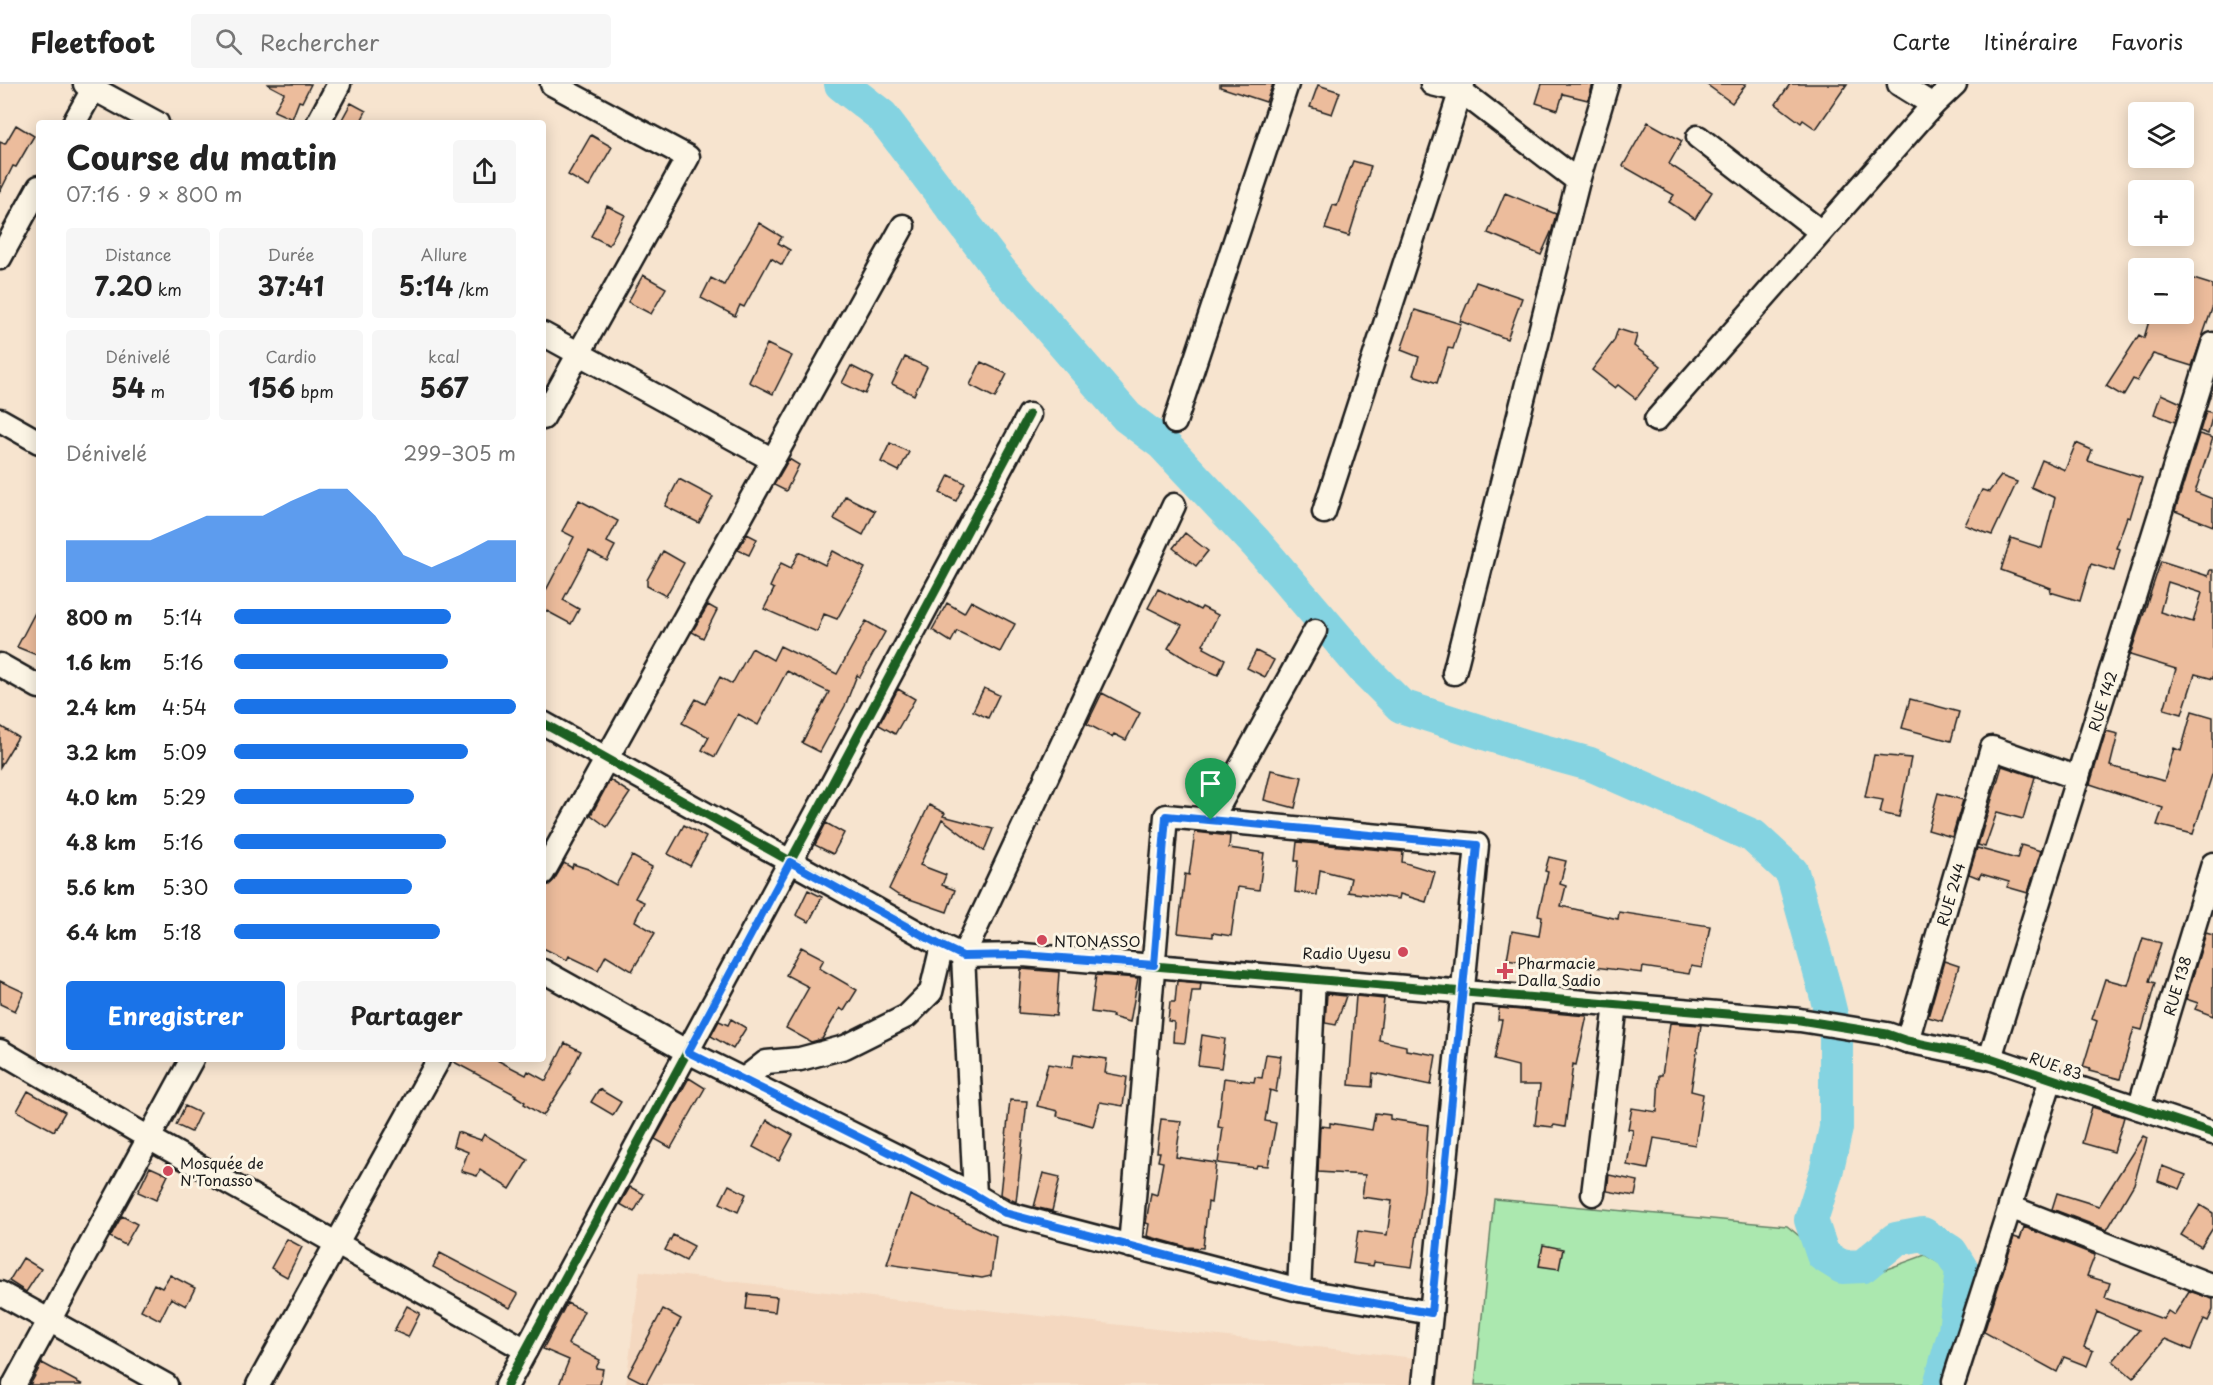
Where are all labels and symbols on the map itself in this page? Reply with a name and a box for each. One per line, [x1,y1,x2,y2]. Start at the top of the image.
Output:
street label: RUE 142 [2081,668,2122,734]
pin [1185,758,1236,820]
street label: RUE 244 [1930,860,1970,929]
place label: NTONASSO [1054,929,1141,952]
marker: NTONASSO [1035,933,1049,947]
place label: Radio Uyesu [1302,941,1391,964]
marker: Radio Uyesu [1396,945,1410,959]
place label: Pharmacie Dalla Sadio [1517,951,1601,991]
street label: RUE 138 [2156,953,2196,1018]
marker: Pharmacie Dalla Sadio [1498,964,1512,978]
street label: RUE 83 [2026,1045,2086,1085]
place label: Mosquée de N'Tonasso [180,1151,263,1191]
marker: Mosquée de N'Tonasso [161,1164,175,1178]

